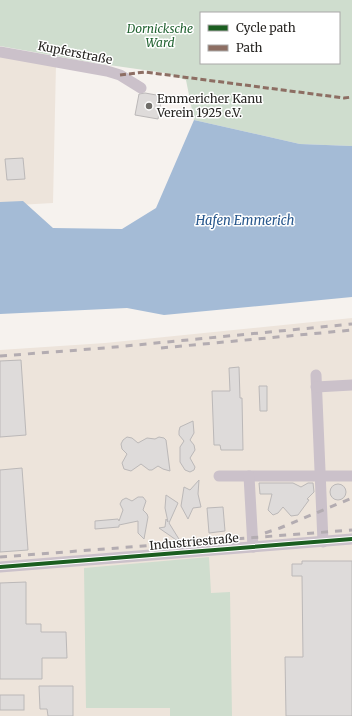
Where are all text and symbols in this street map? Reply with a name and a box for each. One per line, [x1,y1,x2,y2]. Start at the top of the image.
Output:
legend [200,12,340,64]
text: Cycle path [236,20,296,35]
park label: Dornicksche Ward [126,21,193,50]
street label: Kupferstraße [37,38,114,67]
text: Path [236,40,262,55]
place label: Emmericher Kanu Verein 1925 e.V. [156,91,263,120]
marker: Emmericher Kanu Verein 1925 e.V. [144,101,154,111]
water label: Hafen Emmerich [195,212,295,229]
street label: Industriestraße [149,530,239,553]

